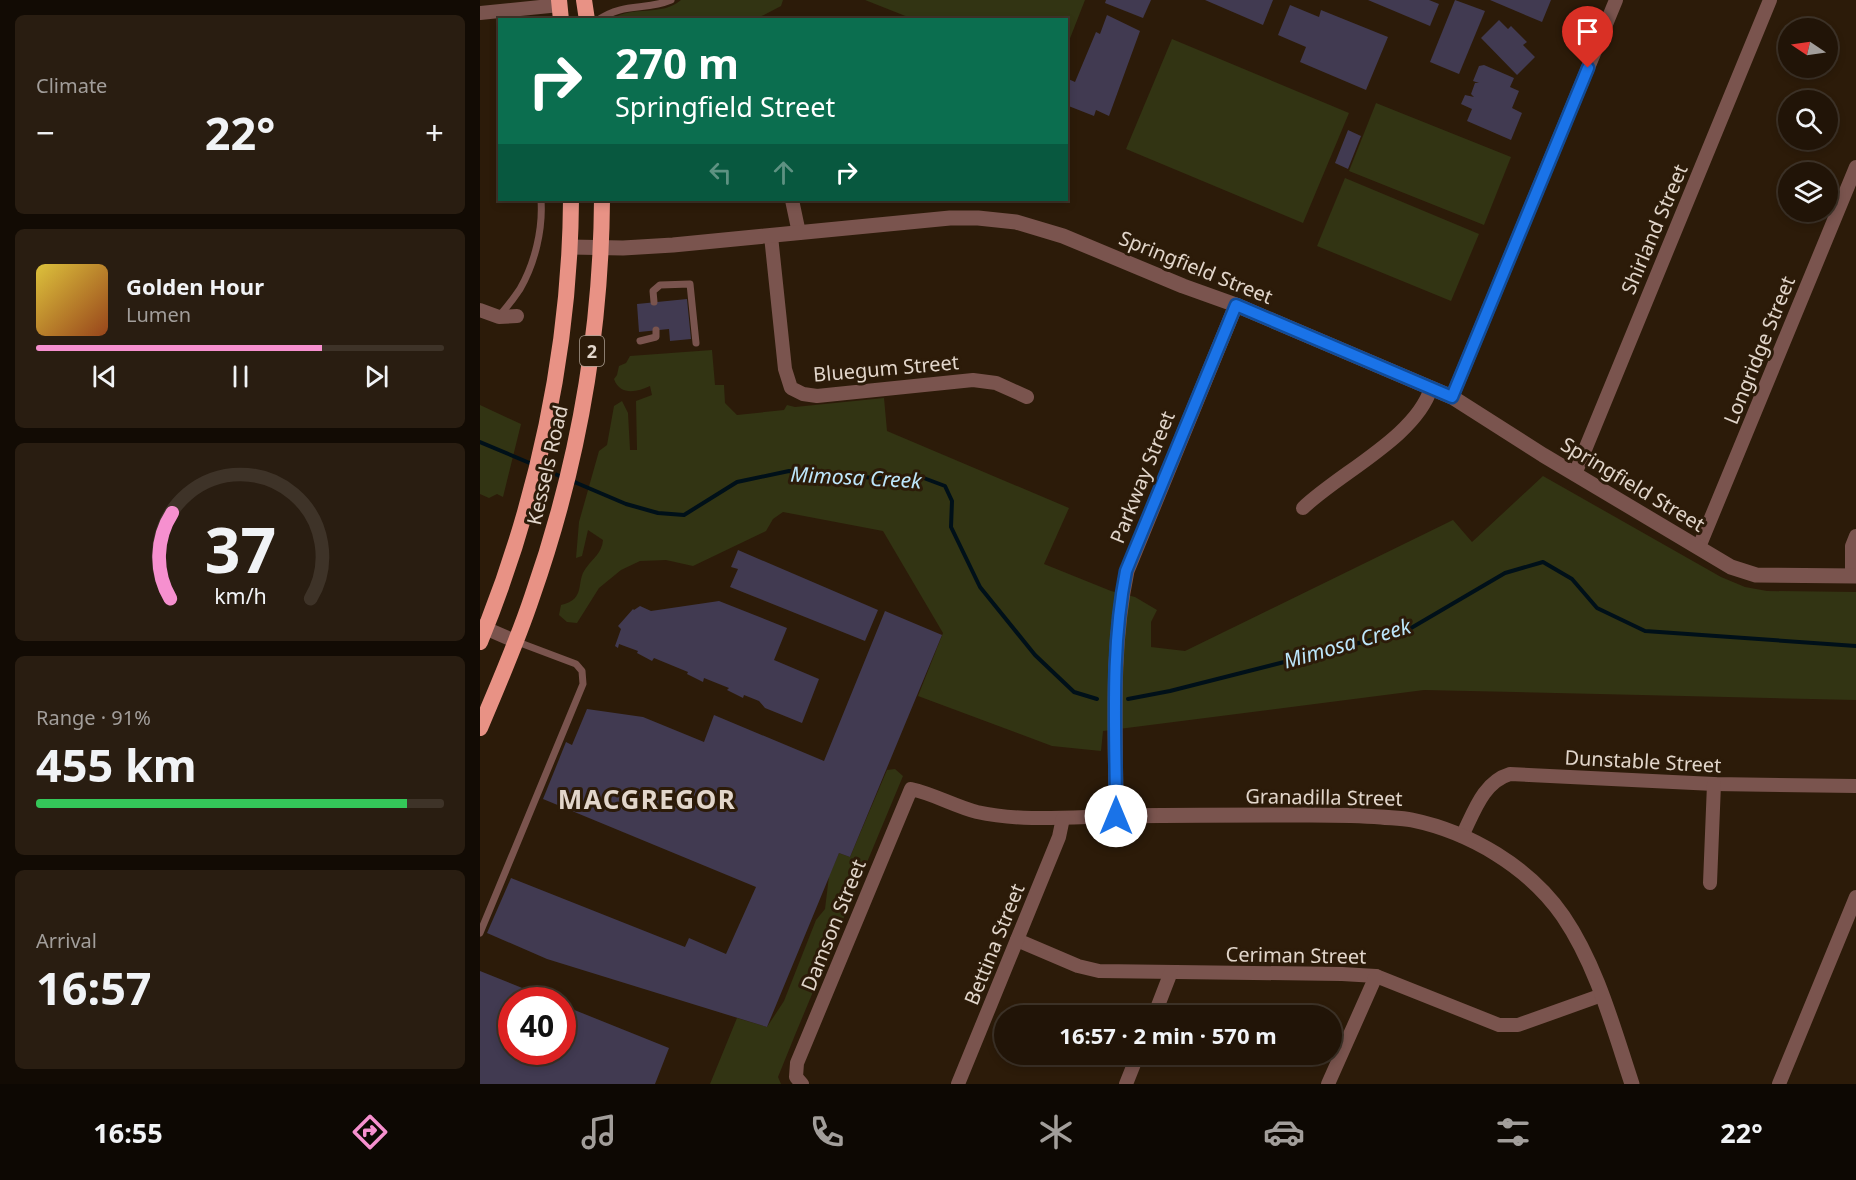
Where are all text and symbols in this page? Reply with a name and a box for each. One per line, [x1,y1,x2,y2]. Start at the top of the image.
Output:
pin [1562,6,1613,68]
icon: arrive [1571,15,1604,48]
north arrow [1778,18,1838,78]
map controls [1778,18,1838,222]
text: 270 m [615,34,739,91]
icon: right [516,42,594,120]
text: Climate [36,72,107,99]
text: Springfield Street [615,88,835,125]
button: search [1778,90,1838,150]
text: 22° [205,102,275,163]
text: − [36,110,55,155]
text: + [425,110,444,155]
icon: left [704,156,737,189]
icon: ahead [767,156,800,189]
icon: right [830,156,863,189]
street label: Shirland Street [1614,160,1694,298]
button: layers [1778,162,1838,222]
street label: Springfield Street [1115,224,1277,310]
text: Golden Hour [126,271,264,301]
street label: Longridge Street [1717,272,1801,428]
text: Lumen [126,301,191,328]
road number: 2 [580,336,604,366]
street label: Bluegum Street [812,348,960,388]
icon: previous [88,360,121,393]
icon: pause [224,360,257,393]
icon: next [360,360,393,393]
street label: Kessels Road [520,402,574,528]
street label: Parkway Street [1103,407,1181,547]
street label: Springfield Street [1556,430,1710,538]
water label: Mimosa Creek [790,460,924,495]
text: 37 [204,506,276,591]
text: km/h [214,581,266,610]
water label: Mimosa Creek [1280,611,1416,675]
text: Range · 91% [36,704,151,731]
text: 455 km [36,734,197,795]
street label: Dunstable Street [1564,743,1722,779]
district label: MACGREGOR [558,781,736,817]
street label: Granadilla Street [1245,782,1403,812]
position arrow [1084,784,1148,848]
street label: Damson Street [794,855,872,995]
street label: Bettina Street [957,879,1031,1009]
text: Arrival [36,927,97,954]
street label: Ceriman Street [1225,940,1367,970]
text: 16:57 [36,957,152,1018]
speed limit sign: 40 [498,987,576,1065]
text: 16:57 · 2 min · 570 m [1059,1020,1277,1050]
icon: directions [349,1111,391,1153]
icon: music [578,1111,620,1153]
icon: phone [806,1111,848,1153]
icon: climate [1035,1111,1077,1153]
icon: car [1263,1111,1305,1153]
icon: filters [1492,1111,1534,1153]
text: 16:55 [93,1114,163,1151]
text: 22° [1720,1114,1763,1151]

